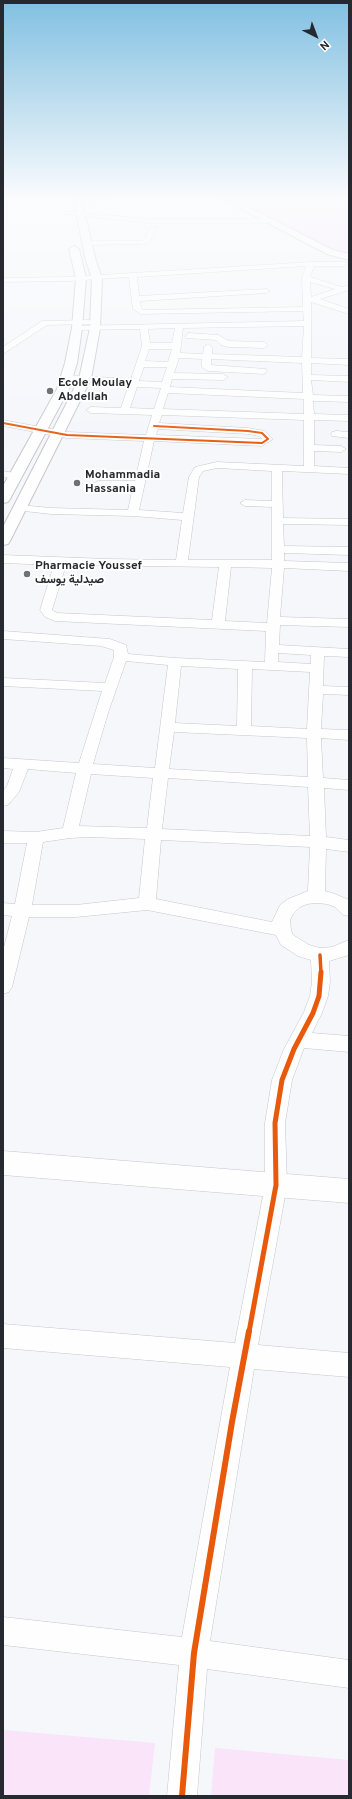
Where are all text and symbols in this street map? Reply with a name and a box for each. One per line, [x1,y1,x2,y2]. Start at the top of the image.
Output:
north arrow [296,16,336,56]
text: N [316,37,332,53]
place label: Ecole Moulay Abdellah [58,377,132,405]
marker: Ecole Moulay Abdellah [45,386,55,396]
place label: Mohammadia Hassania [85,469,160,497]
marker: Mohammadia Hassania [72,478,82,488]
place label: Pharmacie Youssef صيدلية يوسف [35,560,142,588]
marker: Pharmacie Youssef صيدلية يوسف [22,569,32,579]

